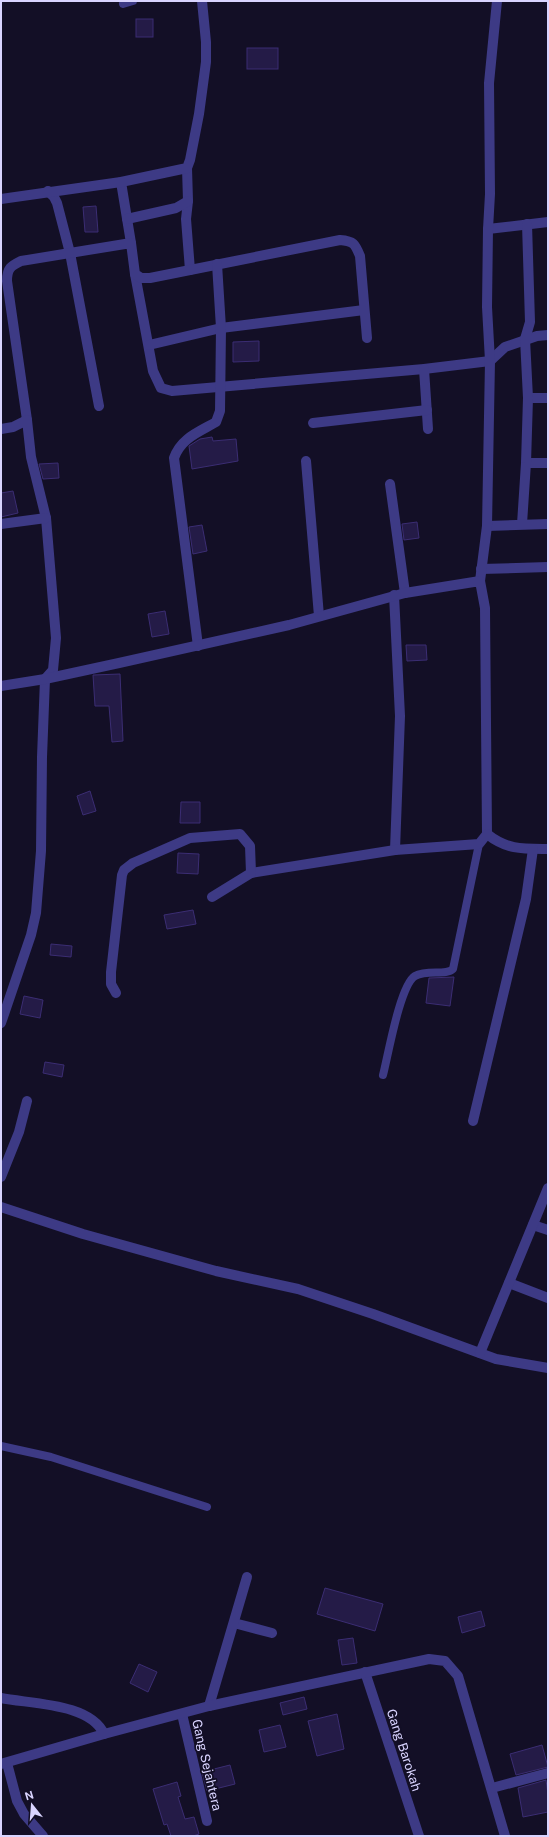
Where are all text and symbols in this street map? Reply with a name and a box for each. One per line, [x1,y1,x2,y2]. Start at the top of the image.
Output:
street label: Gang Barokah [384,1707,424,1793]
street label: Gang Sejahtera [189,1718,225,1812]
north arrow [12,1785,52,1825]
text: N [23,1788,35,1802]

